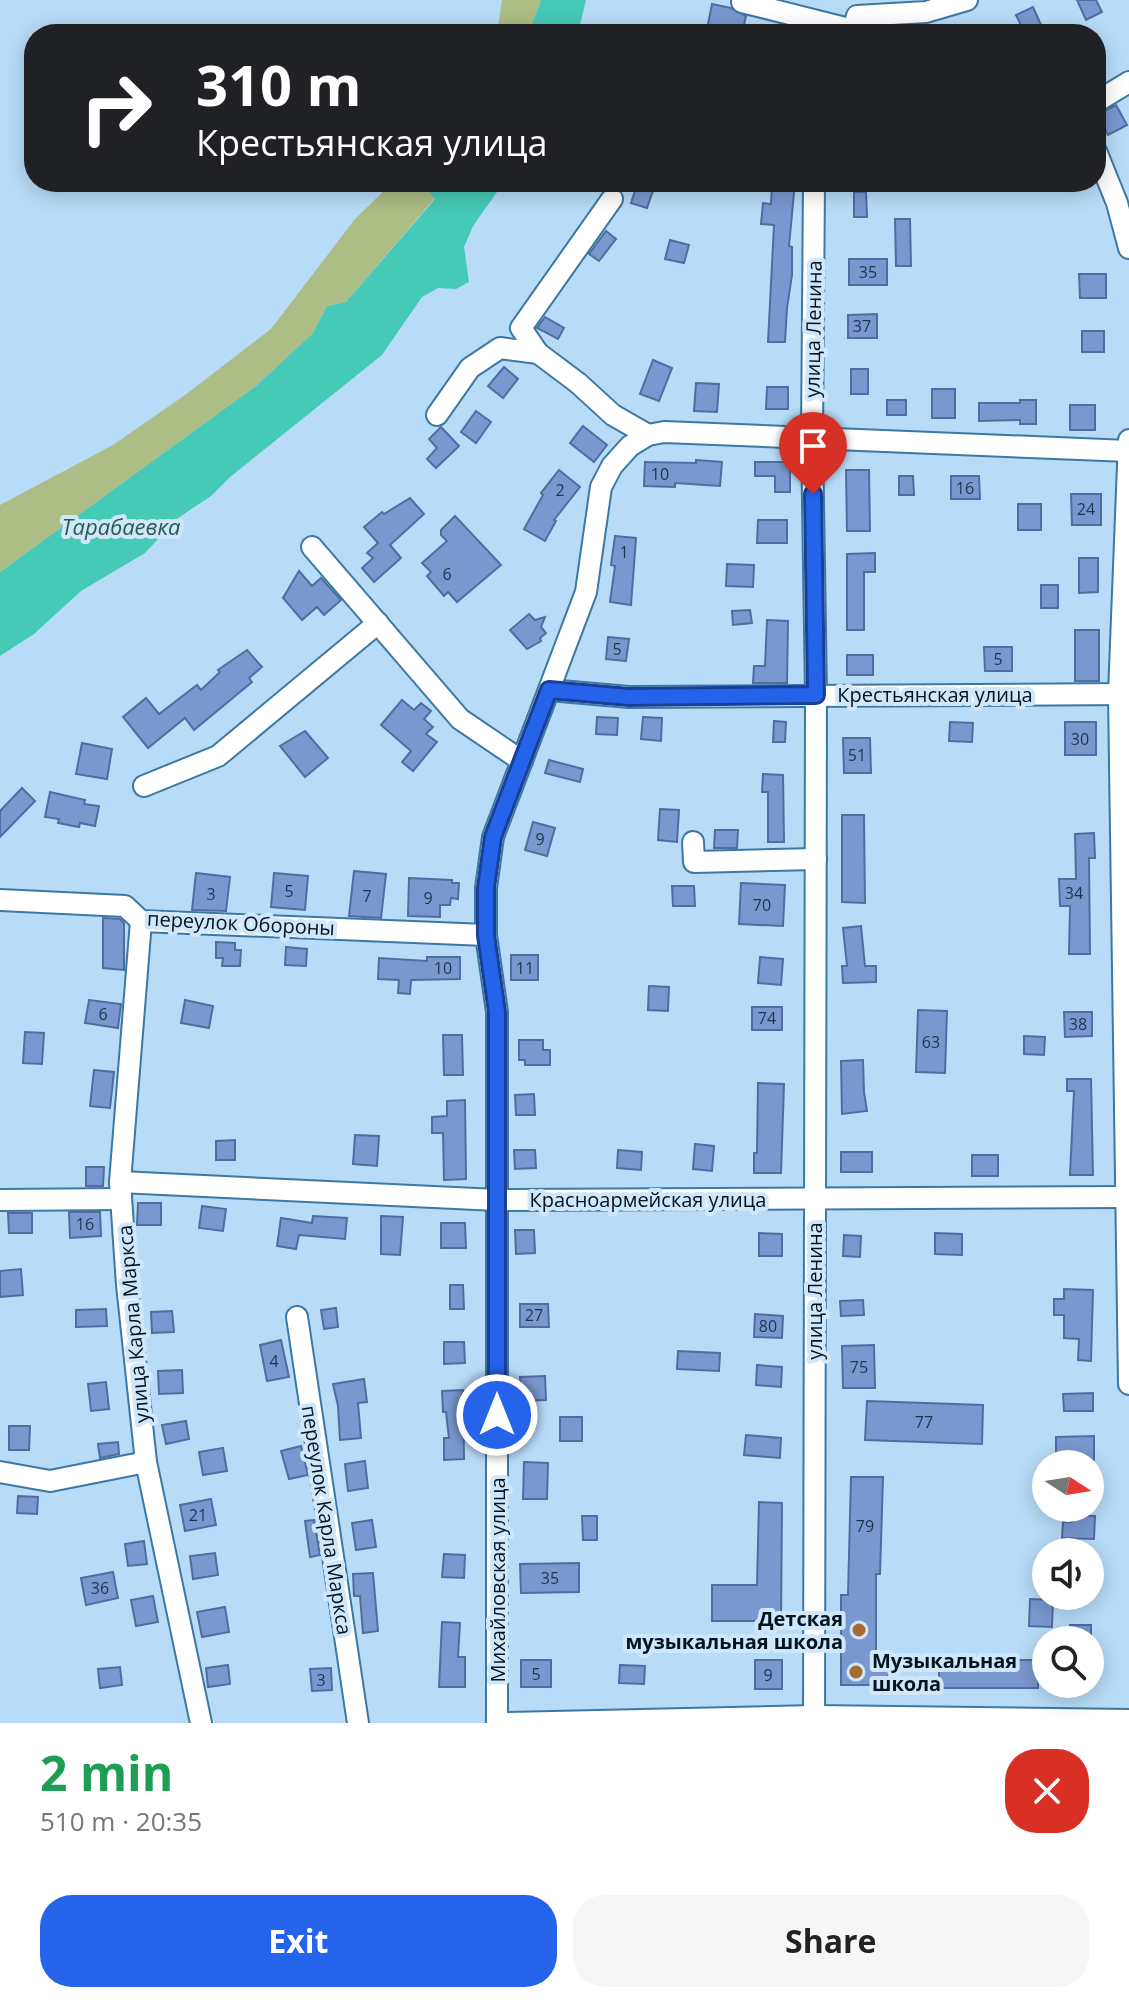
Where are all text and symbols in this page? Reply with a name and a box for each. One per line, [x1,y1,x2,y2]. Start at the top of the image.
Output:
text: 310 m [196,46,362,122]
icon: right [64,56,168,160]
text: Крестьянская улица [196,118,548,167]
street label: улица Ленина [798,260,828,398]
house number: 35 [859,261,877,283]
house number: 37 [853,315,871,337]
pin [779,412,847,494]
icon: arrive [791,424,835,468]
house number: 10 [651,463,669,485]
house number: 16 [956,477,974,499]
house number: 2 [555,479,565,501]
house number: 24 [1077,498,1095,520]
water label: Тарабаевка [62,511,180,541]
house number: 1 [619,541,629,563]
house number: 6 [442,563,452,585]
house number: 5 [612,638,622,660]
house number: 5 [993,648,1003,670]
street label: Крестьянская улица [837,681,1033,708]
house number: 30 [1071,728,1089,750]
house number: 51 [848,744,866,766]
house number: 9 [535,828,545,850]
house number: 5 [284,880,294,902]
house number: 34 [1065,882,1083,904]
house number: 3 [206,883,216,905]
house number: 7 [362,885,372,907]
house number: 9 [423,887,433,909]
house number: 70 [753,894,771,916]
street label: переулок Обороны [146,905,336,941]
house number: 10 [434,957,452,979]
house number: 11 [516,957,534,979]
house number: 6 [98,1003,108,1025]
house number: 74 [758,1007,776,1029]
house number: 38 [1069,1013,1087,1035]
house number: 63 [922,1031,940,1053]
street label: Красноармейская улица [530,1186,766,1213]
house number: 16 [76,1213,94,1235]
street label: улица Ленина [801,1222,828,1360]
street label: улица Карла Маркса [111,1224,155,1424]
house number: 27 [525,1304,543,1326]
house number: 80 [759,1315,777,1337]
house number: 4 [269,1350,279,1372]
house number: 75 [850,1356,868,1378]
position arrow [455,1373,539,1457]
street label: переулок Карла Маркса [296,1403,358,1637]
house number: 77 [915,1411,933,1433]
north arrow [1032,1450,1104,1522]
map controls [1032,1450,1104,1698]
street label: Михайловская улица [484,1477,511,1683]
house number: 21 [189,1504,207,1526]
house number: 79 [856,1515,874,1537]
button: sound [1032,1538,1104,1610]
house number: 35 [541,1567,559,1589]
house number: 36 [91,1577,109,1599]
place label: Детская музыкальная школа [625,1605,843,1655]
marker: Детская музыкальная школа [850,1621,868,1639]
button: search [1032,1626,1104,1698]
place label: Музыкальная школа [872,1647,1017,1697]
house number: 5 [531,1663,541,1685]
marker: Музыкальная школа [847,1663,865,1681]
house number: 9 [763,1664,773,1686]
house number: 3 [316,1669,326,1691]
text: 2 min [40,1740,173,1805]
button: close [1005,1749,1089,1833]
text: 510 m · 20:35 [40,1803,202,1839]
button: Exit [40,1895,557,1987]
button: Share [573,1895,1089,1987]

